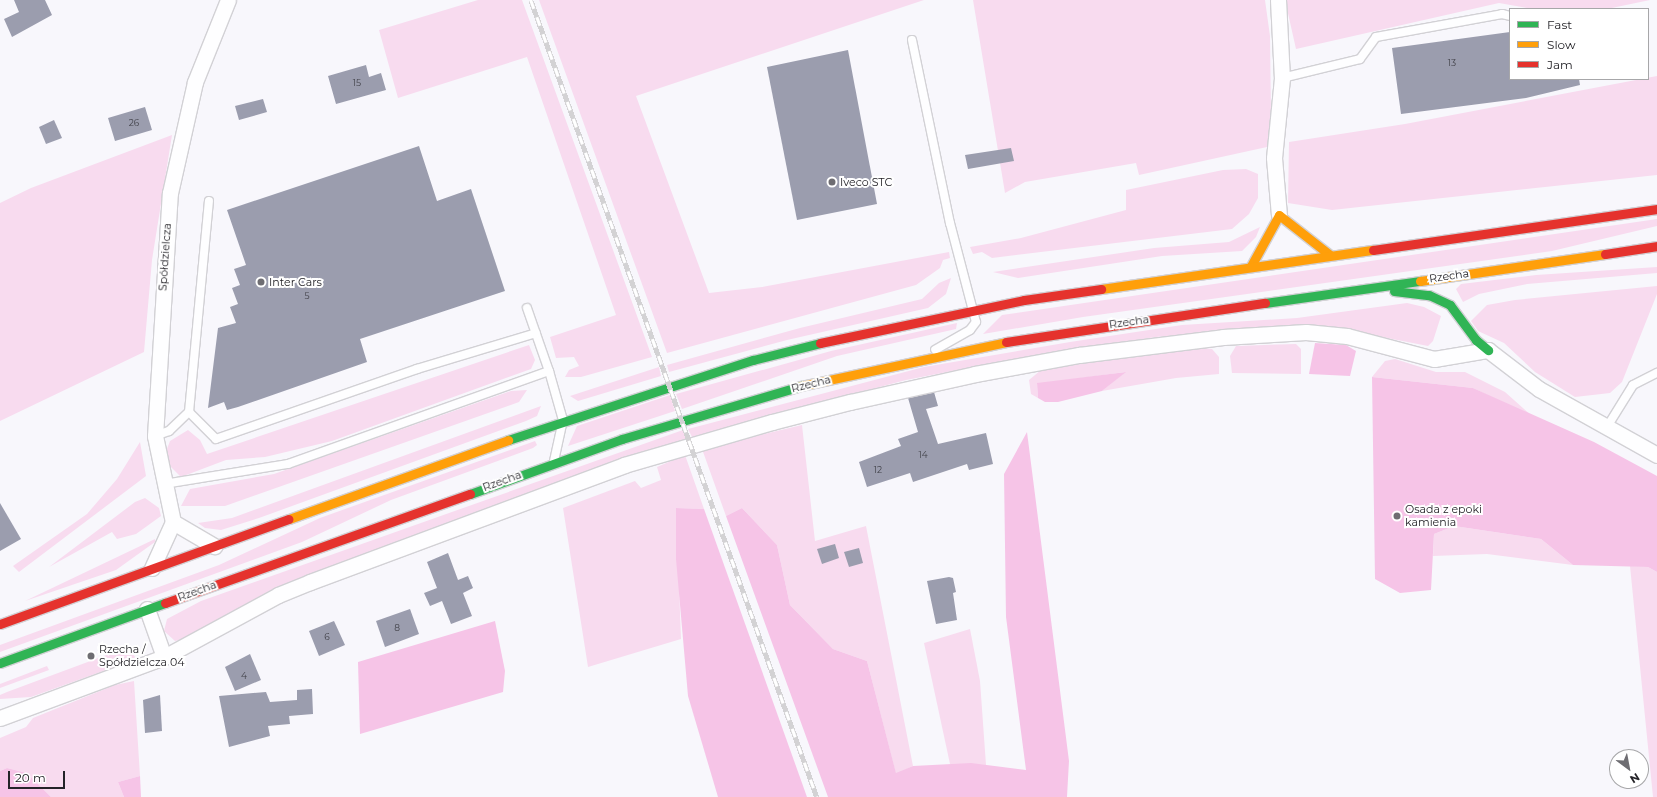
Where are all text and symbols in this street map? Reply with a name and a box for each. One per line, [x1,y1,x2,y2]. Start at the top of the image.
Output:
legend [1509,8,1649,80]
text: Fast [1547,17,1572,32]
text: Slow [1547,37,1576,52]
text: Jam [1547,57,1573,72]
house number: 13 [1448,58,1456,68]
house number: 15 [353,78,361,88]
house number: 26 [129,118,139,128]
place label: Iveco STC [840,175,892,189]
marker: Iveco STC [827,177,837,187]
street label: Spółdzielcza [156,223,174,291]
street label: Rzecha [1428,267,1470,285]
place label: Inter Cars [269,275,322,289]
marker: Inter Cars [256,277,266,287]
house number: 5 [304,291,310,301]
street label: Rzecha [1108,313,1150,331]
street label: Rzecha [790,373,832,395]
house number: 14 [918,450,928,460]
house number: 12 [874,465,882,475]
street label: Rzecha [481,468,523,494]
place label: Osada z epoki kamienia [1405,503,1482,529]
marker: Osada z epoki kamienia [1392,511,1402,521]
street label: Rzecha [176,578,218,604]
house number: 8 [394,623,400,633]
house number: 6 [324,632,330,642]
place label: Rzecha / Spółdzielcza 04 [99,643,184,669]
marker: Rzecha / Spółdzielcza 04 [86,651,96,661]
house number: 4 [241,671,247,681]
north arrow [1609,749,1649,789]
scale bar [10,763,67,789]
text: 20 m [15,770,46,785]
text: N [1627,770,1642,787]

